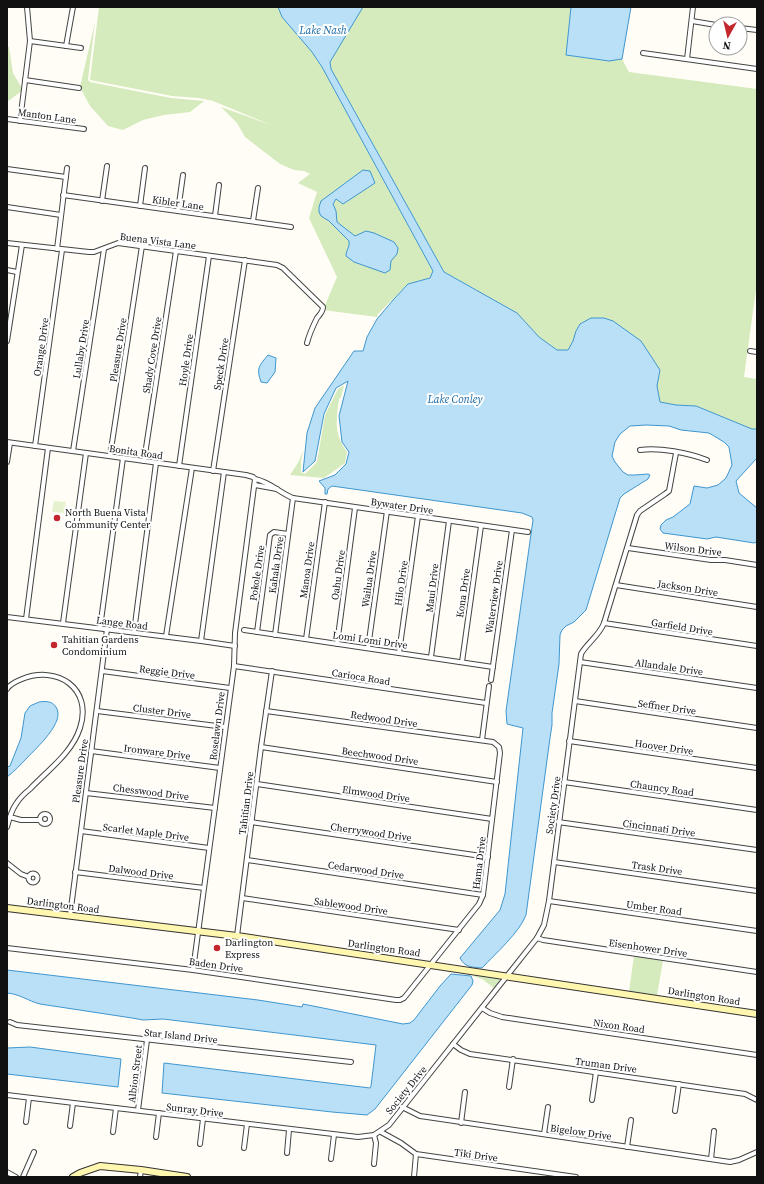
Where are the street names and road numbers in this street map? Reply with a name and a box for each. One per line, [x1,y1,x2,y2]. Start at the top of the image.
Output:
street label: Manton Lane [17,105,77,127]
street label: Kibler Lane [151,193,205,213]
street label: Buena Vista Lane [119,230,197,252]
street label: Shady Cove Drive [140,316,164,394]
street label: Orange Drive [30,317,52,377]
street label: Pleasure Drive [107,317,129,383]
street label: Lullaby Drive [70,318,92,380]
street label: Hoyle Drive [176,333,196,387]
street label: Speck Drive [210,337,232,391]
street label: Bonita Road [108,442,164,462]
street label: Bywater Drive [370,495,434,517]
street label: Kahala Drive [266,536,286,594]
street label: Wilson Drive [664,539,722,559]
street label: Manoa Drive [297,541,317,599]
street label: Pokole Drive [247,544,267,602]
street label: Oahu Drive [328,549,348,601]
street label: Wailua Drive [359,550,379,608]
street label: Hilo Drive [391,559,411,607]
street label: Waterview Drive [482,560,506,634]
street label: Maui Drive [423,563,441,613]
street label: Kona Drive [453,568,473,618]
street label: Jackson Drive [656,577,719,599]
street label: Lange Road [95,613,149,633]
street label: Garfield Drive [650,616,714,638]
street label: Lomi Lomi Drive [332,628,408,652]
street label: Allandale Drive [634,656,704,678]
street label: Reggie Drive [138,662,196,682]
street label: Carioca Road [331,666,391,688]
street label: Roselawn Drive [206,691,228,761]
street label: Seffner Drive [637,696,697,718]
street label: Cluster Drive [132,701,192,721]
street label: Redwood Drive [350,708,418,730]
street label: Hoover Drive [634,736,694,758]
street label: Pleasure Drive [69,738,91,804]
street label: Ironware Drive [123,741,191,763]
street label: Beechwood Drive [341,744,419,768]
street label: Tahitian Drive [236,771,256,835]
street label: Society Drive [543,775,563,835]
street label: Chauncy Road [629,777,695,799]
street label: Chesswood Drive [112,781,190,803]
street label: Elmwood Drive [341,783,411,805]
street label: Cincinnati Drive [622,816,696,840]
street label: Scarlet Maple Drive [102,820,190,844]
street label: Cherrywood Drive [330,820,412,844]
street label: Hama Drive [469,836,489,890]
street label: Cedarwood Drive [327,858,405,882]
street label: Trask Drive [631,858,683,878]
street label: Dalwood Drive [108,862,174,882]
street label: Darlington Road [26,894,100,916]
street label: Sablewood Drive [313,894,389,918]
street label: Umber Road [625,898,683,918]
street label: Darlington Road [347,936,421,960]
street label: Eisenhower Drive [608,936,688,960]
street label: Baden Drive [188,955,244,975]
street label: Darlington Road [667,984,742,1008]
street label: Nixon Road [592,1016,646,1036]
street label: Star Island Drive [144,1026,218,1046]
street label: Albion Street [125,1044,145,1104]
street label: Truman Drive [574,1054,638,1076]
street label: Society Drive [383,1063,429,1117]
street label: Sunray Drive [166,1100,224,1120]
street label: Bigelow Drive [549,1121,613,1143]
street label: Tiki Drive [453,1146,499,1164]

